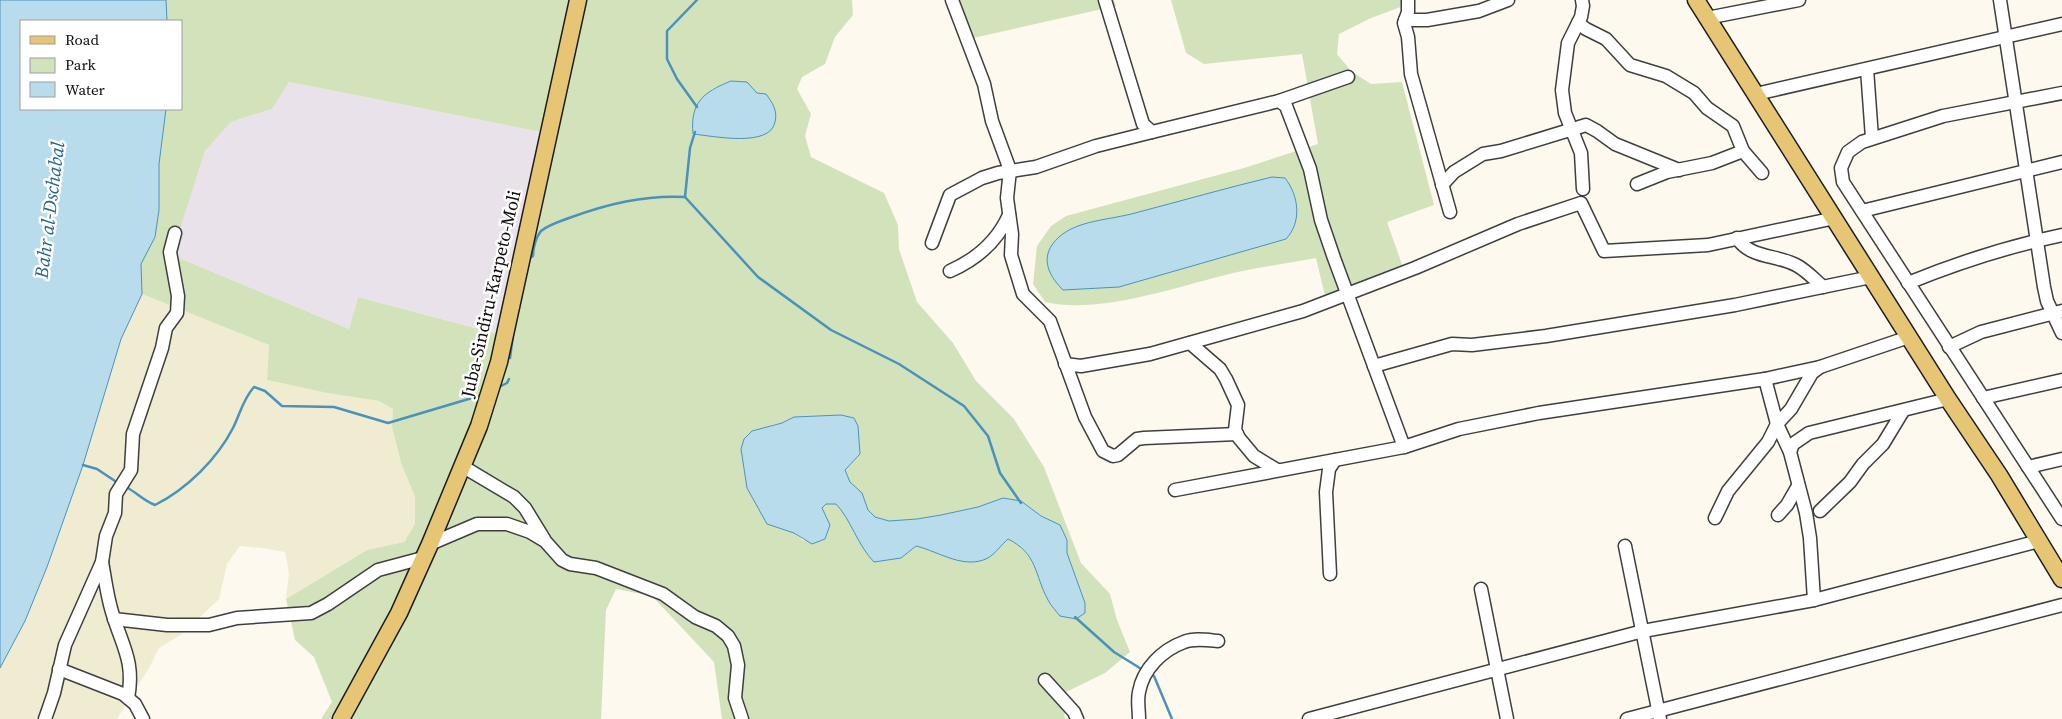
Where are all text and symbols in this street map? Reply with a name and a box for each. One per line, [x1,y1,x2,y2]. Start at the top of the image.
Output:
legend [20,20,182,110]
text: Road [65,29,99,50]
text: Park [65,54,97,75]
text: Water [65,79,106,100]
water label: Bahr al-Dschabal [28,140,70,281]
street label: Juba-Sindiru-Karpeto-Moli [454,188,527,401]

